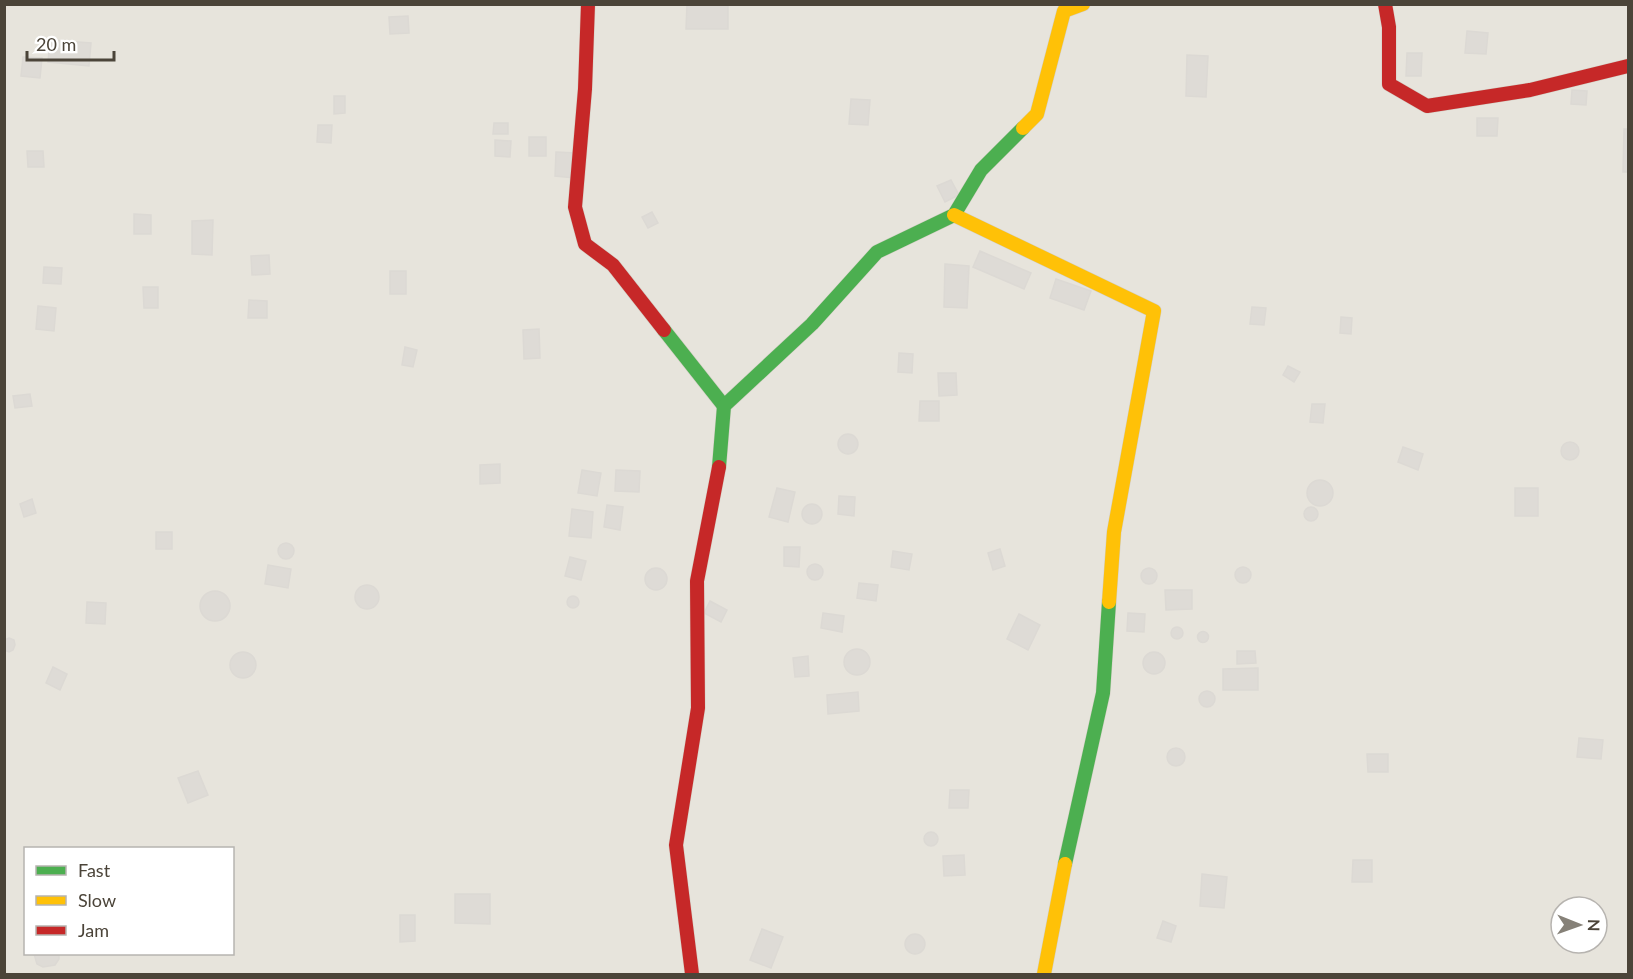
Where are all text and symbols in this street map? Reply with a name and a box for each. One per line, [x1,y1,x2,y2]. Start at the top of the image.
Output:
scale bar [27,24,114,62]
text: 20 m [36,33,76,55]
legend [24,847,234,955]
text: Fast [78,859,111,881]
text: Slow [78,889,116,911]
north arrow [1549,895,1609,955]
text: Jam [78,919,109,941]
text: N [1585,919,1604,932]

